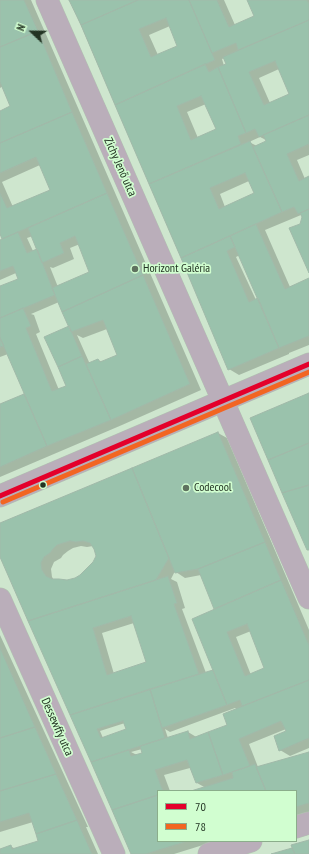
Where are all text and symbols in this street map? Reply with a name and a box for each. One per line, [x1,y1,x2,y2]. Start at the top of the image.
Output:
north arrow [12,12,52,52]
text: N [13,22,28,33]
street label: Zichy Jenő utca [101,135,139,199]
place label: Horizont Galéria [143,262,210,276]
marker: Horizont Galéria [130,264,140,274]
unlabelled marker [38,480,48,490]
place label: Codecool [194,481,232,495]
marker: Codecool [181,483,191,493]
street label: Dessewffy utca [38,696,76,758]
legend [157,790,297,842]
text: 70 [195,799,206,814]
text: 78 [195,819,206,834]

